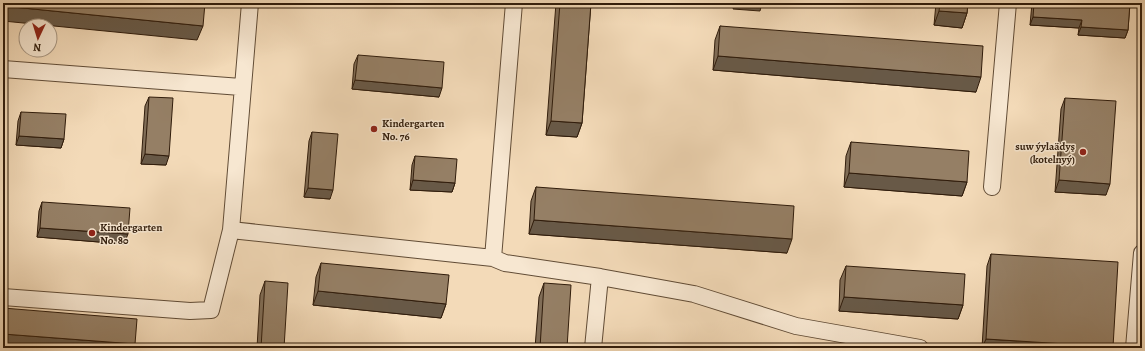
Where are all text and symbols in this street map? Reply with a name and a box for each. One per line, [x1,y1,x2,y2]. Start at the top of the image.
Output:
north arrow [18,18,58,58]
text: N [33,40,42,55]
place label: Kindergarten No. 76 [382,116,444,144]
marker: Kindergarten No. 76 [369,124,379,134]
place label: suw ýylaädyş (kotelnyý) [1015,139,1076,167]
marker: suw ýylaädyş (kotelnyý) [1078,147,1088,157]
place label: Kindergarten No. 80 [100,220,162,248]
marker: Kindergarten No. 80 [87,228,97,238]

